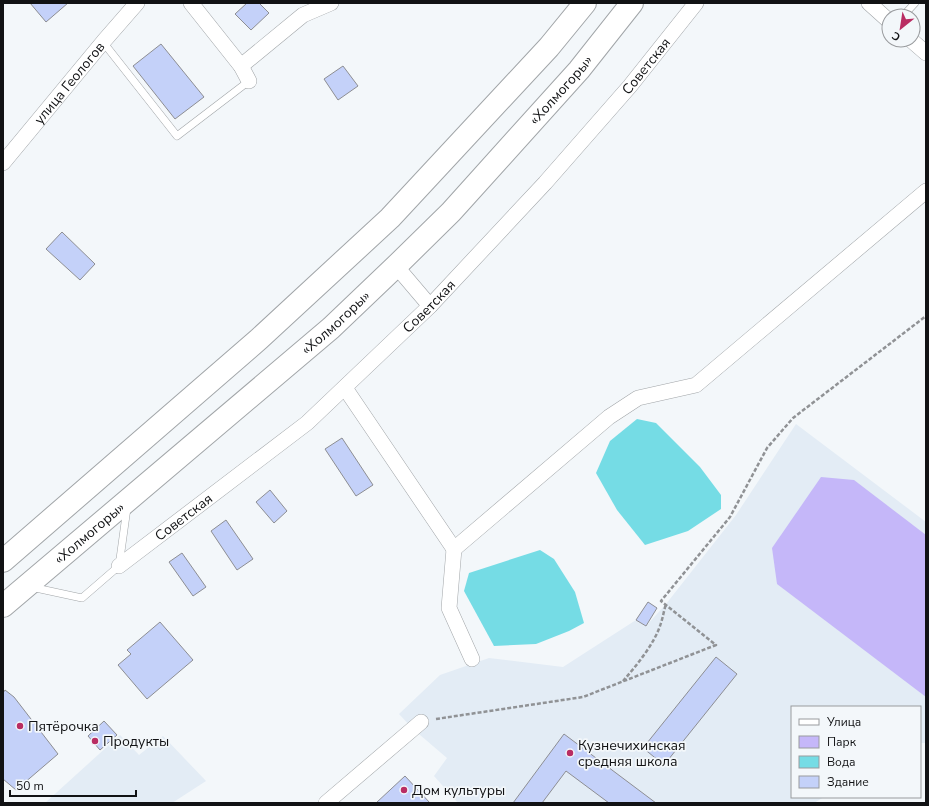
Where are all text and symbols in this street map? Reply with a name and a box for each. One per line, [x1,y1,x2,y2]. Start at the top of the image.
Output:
north arrow [881,8,921,48]
text: С [889,28,903,45]
street label: Советская [617,33,675,98]
street label: улица Геологов [30,37,109,128]
street label: «Холмогоры» [525,51,597,129]
street label: Советская [398,275,459,337]
street label: «Холмогоры» [297,286,374,359]
street label: Советская [151,489,216,545]
street label: «Холмогоры» [50,498,128,568]
legend [791,706,921,798]
text: Улица [826,714,861,730]
place label: Пятёрочка [28,717,99,736]
marker: Пятёрочка [15,721,25,731]
place label: Продукты [103,732,169,751]
text: Парк [827,734,857,750]
marker: Продукты [90,736,100,746]
place label: Кузнечихинская средняя школа [578,736,686,771]
marker: Кузнечихинская средняя школа [565,748,575,758]
text: Вода [827,754,855,770]
scale bar [10,772,136,798]
text: Здание [827,774,869,790]
text: 50 m [16,778,44,794]
place label: Дом культуры [412,781,505,800]
marker: Дом культуры [399,785,409,795]

